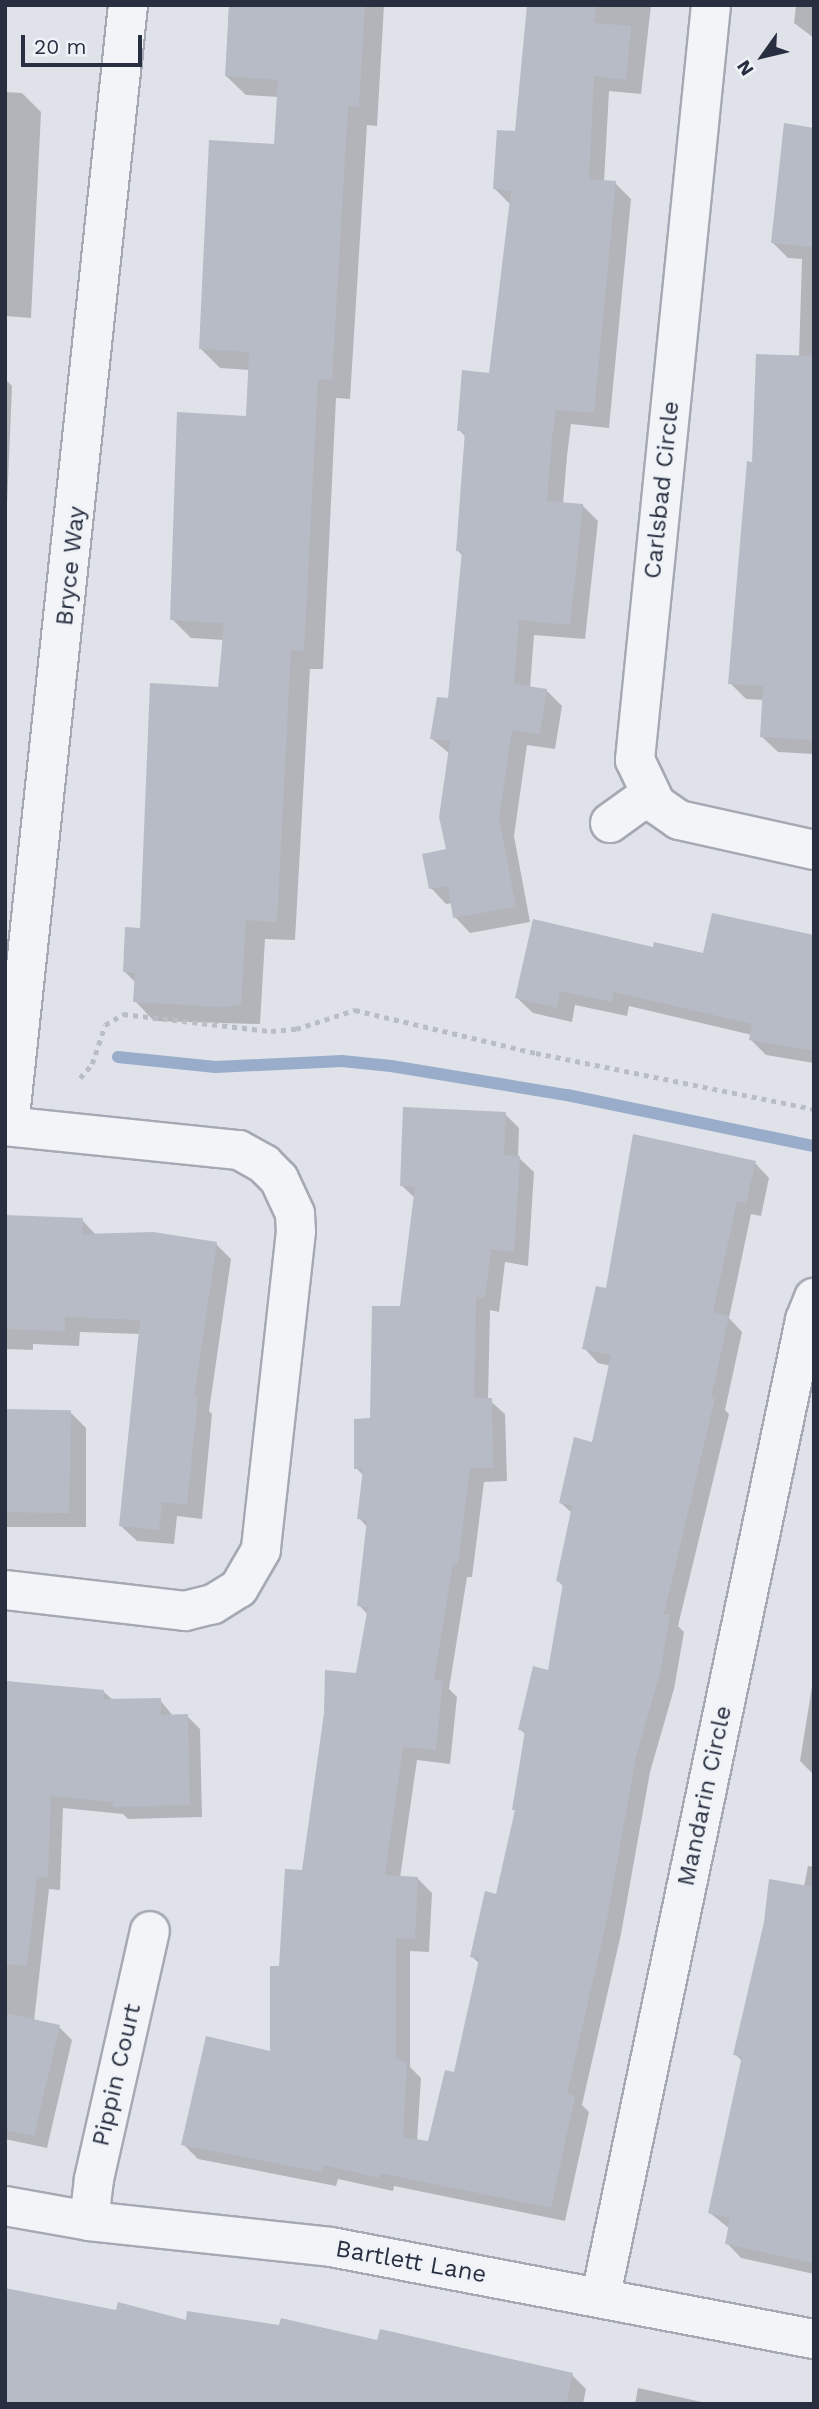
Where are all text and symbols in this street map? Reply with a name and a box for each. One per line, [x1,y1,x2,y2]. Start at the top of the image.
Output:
scale bar [24,21,145,65]
north arrow [728,21,798,91]
text: 20 m [34,34,86,59]
text: N [732,56,759,80]
street label: Carlsbad Circle [638,400,686,580]
street label: Bryce Way [50,504,92,628]
street label: Mandarin Circle [672,1703,738,1889]
street label: Pippin Court [87,2001,147,2149]
street label: Bartlett Lane [333,2235,489,2289]

